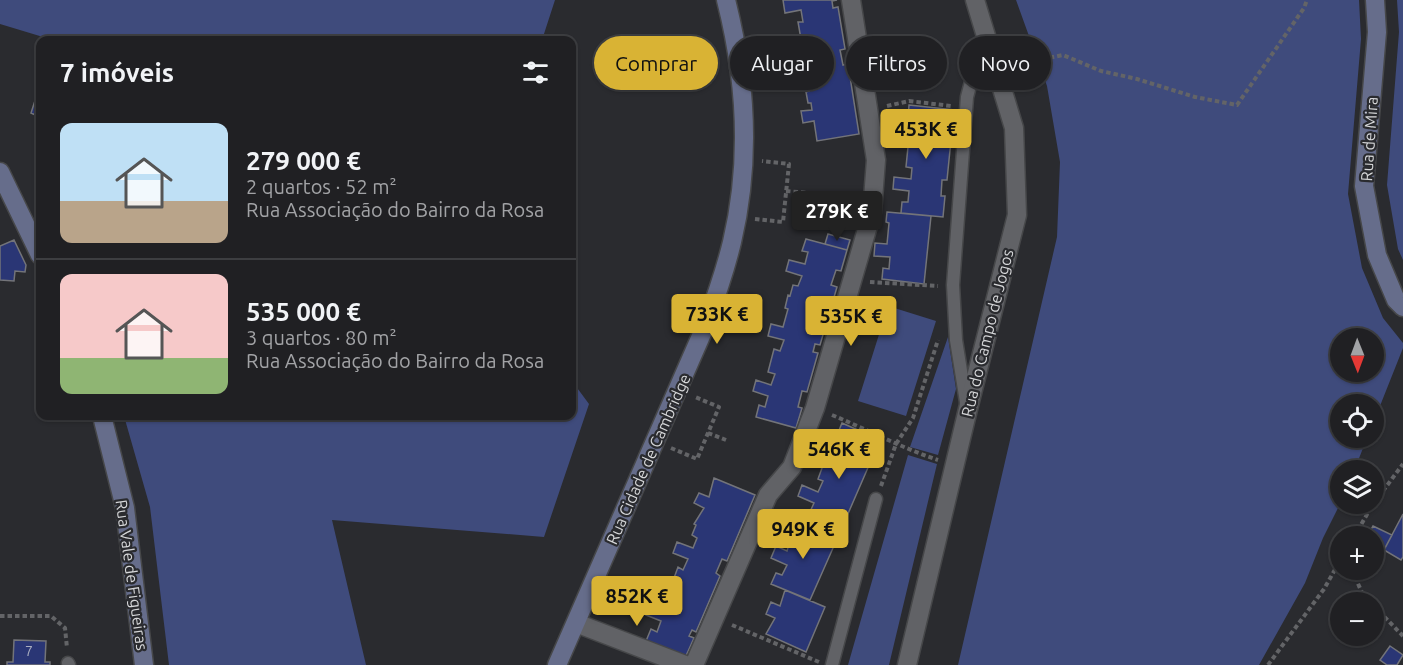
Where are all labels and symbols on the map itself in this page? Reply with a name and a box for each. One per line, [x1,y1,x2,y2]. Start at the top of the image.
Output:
street label: Rua de Mira [1357,96,1381,182]
pin: 453K € [877,109,975,160]
pin: 279K € [788,191,886,242]
street label: Rua do Campo de Jogos [957,247,1017,419]
pin: 733K € [668,294,766,345]
pin: 535K € [802,296,900,347]
north arrow [1330,328,1384,382]
street label: Rua Cidade de Cambridge [602,371,694,547]
pin: 546K € [790,429,888,480]
street label: Rua Vale de Figueiras [112,498,152,652]
pin: 949K € [754,509,852,560]
pin: 852K € [588,576,686,627]
house number: 7 [25,643,33,659]

